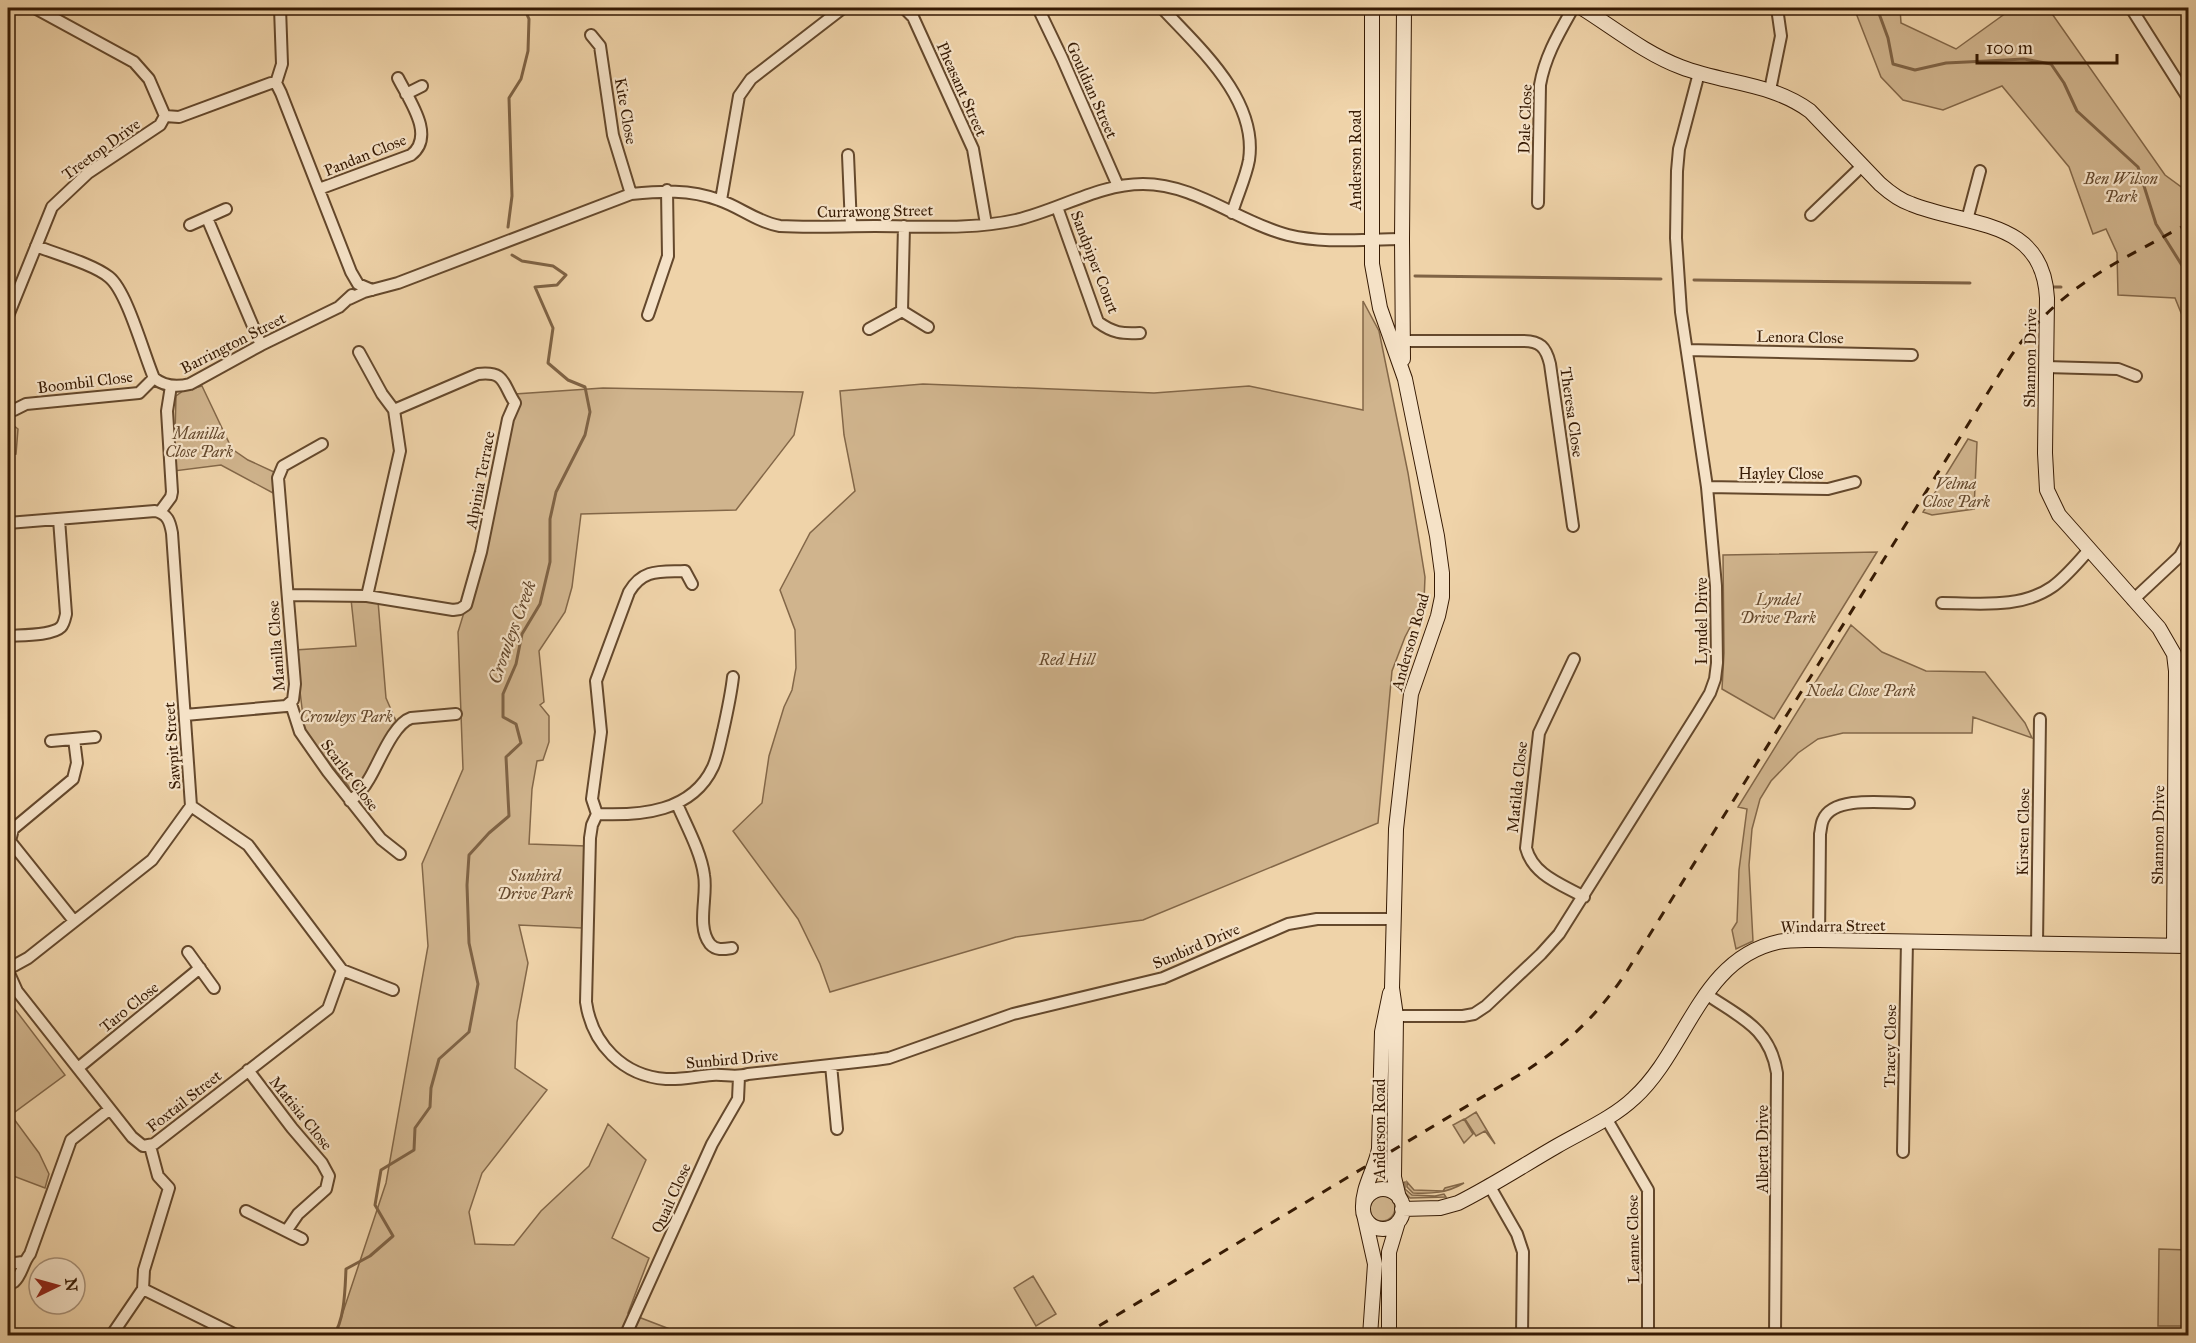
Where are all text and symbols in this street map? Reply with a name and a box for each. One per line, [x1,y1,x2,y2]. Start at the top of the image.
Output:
scale bar [1977,27,2116,65]
text: 100 m [1986,37,2033,59]
street label: Pheasant Street [933,39,991,140]
street label: Gouldian Street [1062,39,1122,142]
street label: Kite Close [611,76,641,146]
street label: Dale Close [1514,84,1536,154]
street label: Anderson Road [1346,110,1365,211]
street label: Treetop Drive [58,114,144,184]
street label: Pandan Close [321,130,409,180]
park label: Ben Wilson Park [2083,169,2159,206]
street label: Currawong Street [817,200,933,223]
street label: Sandpiper Court [1067,208,1123,316]
street label: Barrington Street [177,308,290,379]
street label: Shannon Drive [2020,308,2040,408]
street label: Lenora Close [1756,327,1844,347]
street label: Theresa Close [1556,366,1588,459]
street label: Boombil Close [36,367,134,397]
park label: Manilla Close Park [165,424,233,461]
street label: Alpinia Terrace [461,429,499,532]
street label: Hayley Close [1738,464,1824,483]
park label: Velma Close Park [1922,474,1990,511]
water label: Crowleys Creek [483,577,541,687]
street label: Lyndel Drive [1692,577,1711,665]
park label: Lyndel Drive Park [1740,590,1816,627]
street label: Anderson Road [1387,591,1433,694]
street label: Manilla Close [263,600,289,692]
park label: Red Hill [1038,650,1097,669]
park label: Noela Close Park [1805,681,1916,700]
street label: Sawpit Street [159,701,185,790]
park label: Crowleys Park [299,707,393,726]
street label: Scarlet Close [317,736,383,815]
street label: Matilda Close [1503,740,1531,834]
street label: Shannon Drive [2148,785,2168,885]
street label: Kirsten Close [2013,788,2033,876]
park label: Sunbird Drive Park [497,866,573,903]
street label: Windarra Street [1780,916,1886,936]
street label: Sunbird Drive [1150,919,1243,973]
street label: Taro Close [96,977,163,1036]
street label: Tracey Close [1880,1004,1900,1088]
street label: Sunbird Drive [685,1045,779,1073]
street label: Foxtail Street [143,1066,225,1136]
street label: Matisia Close [265,1072,337,1154]
street label: Anderson Road [1370,1079,1389,1180]
street label: Alberta Drive [1753,1104,1772,1194]
street label: Quail Close [647,1160,695,1236]
street label: Leanne Close [1623,1194,1643,1283]
north arrow [27,1256,87,1316]
text: N [61,1277,82,1293]

